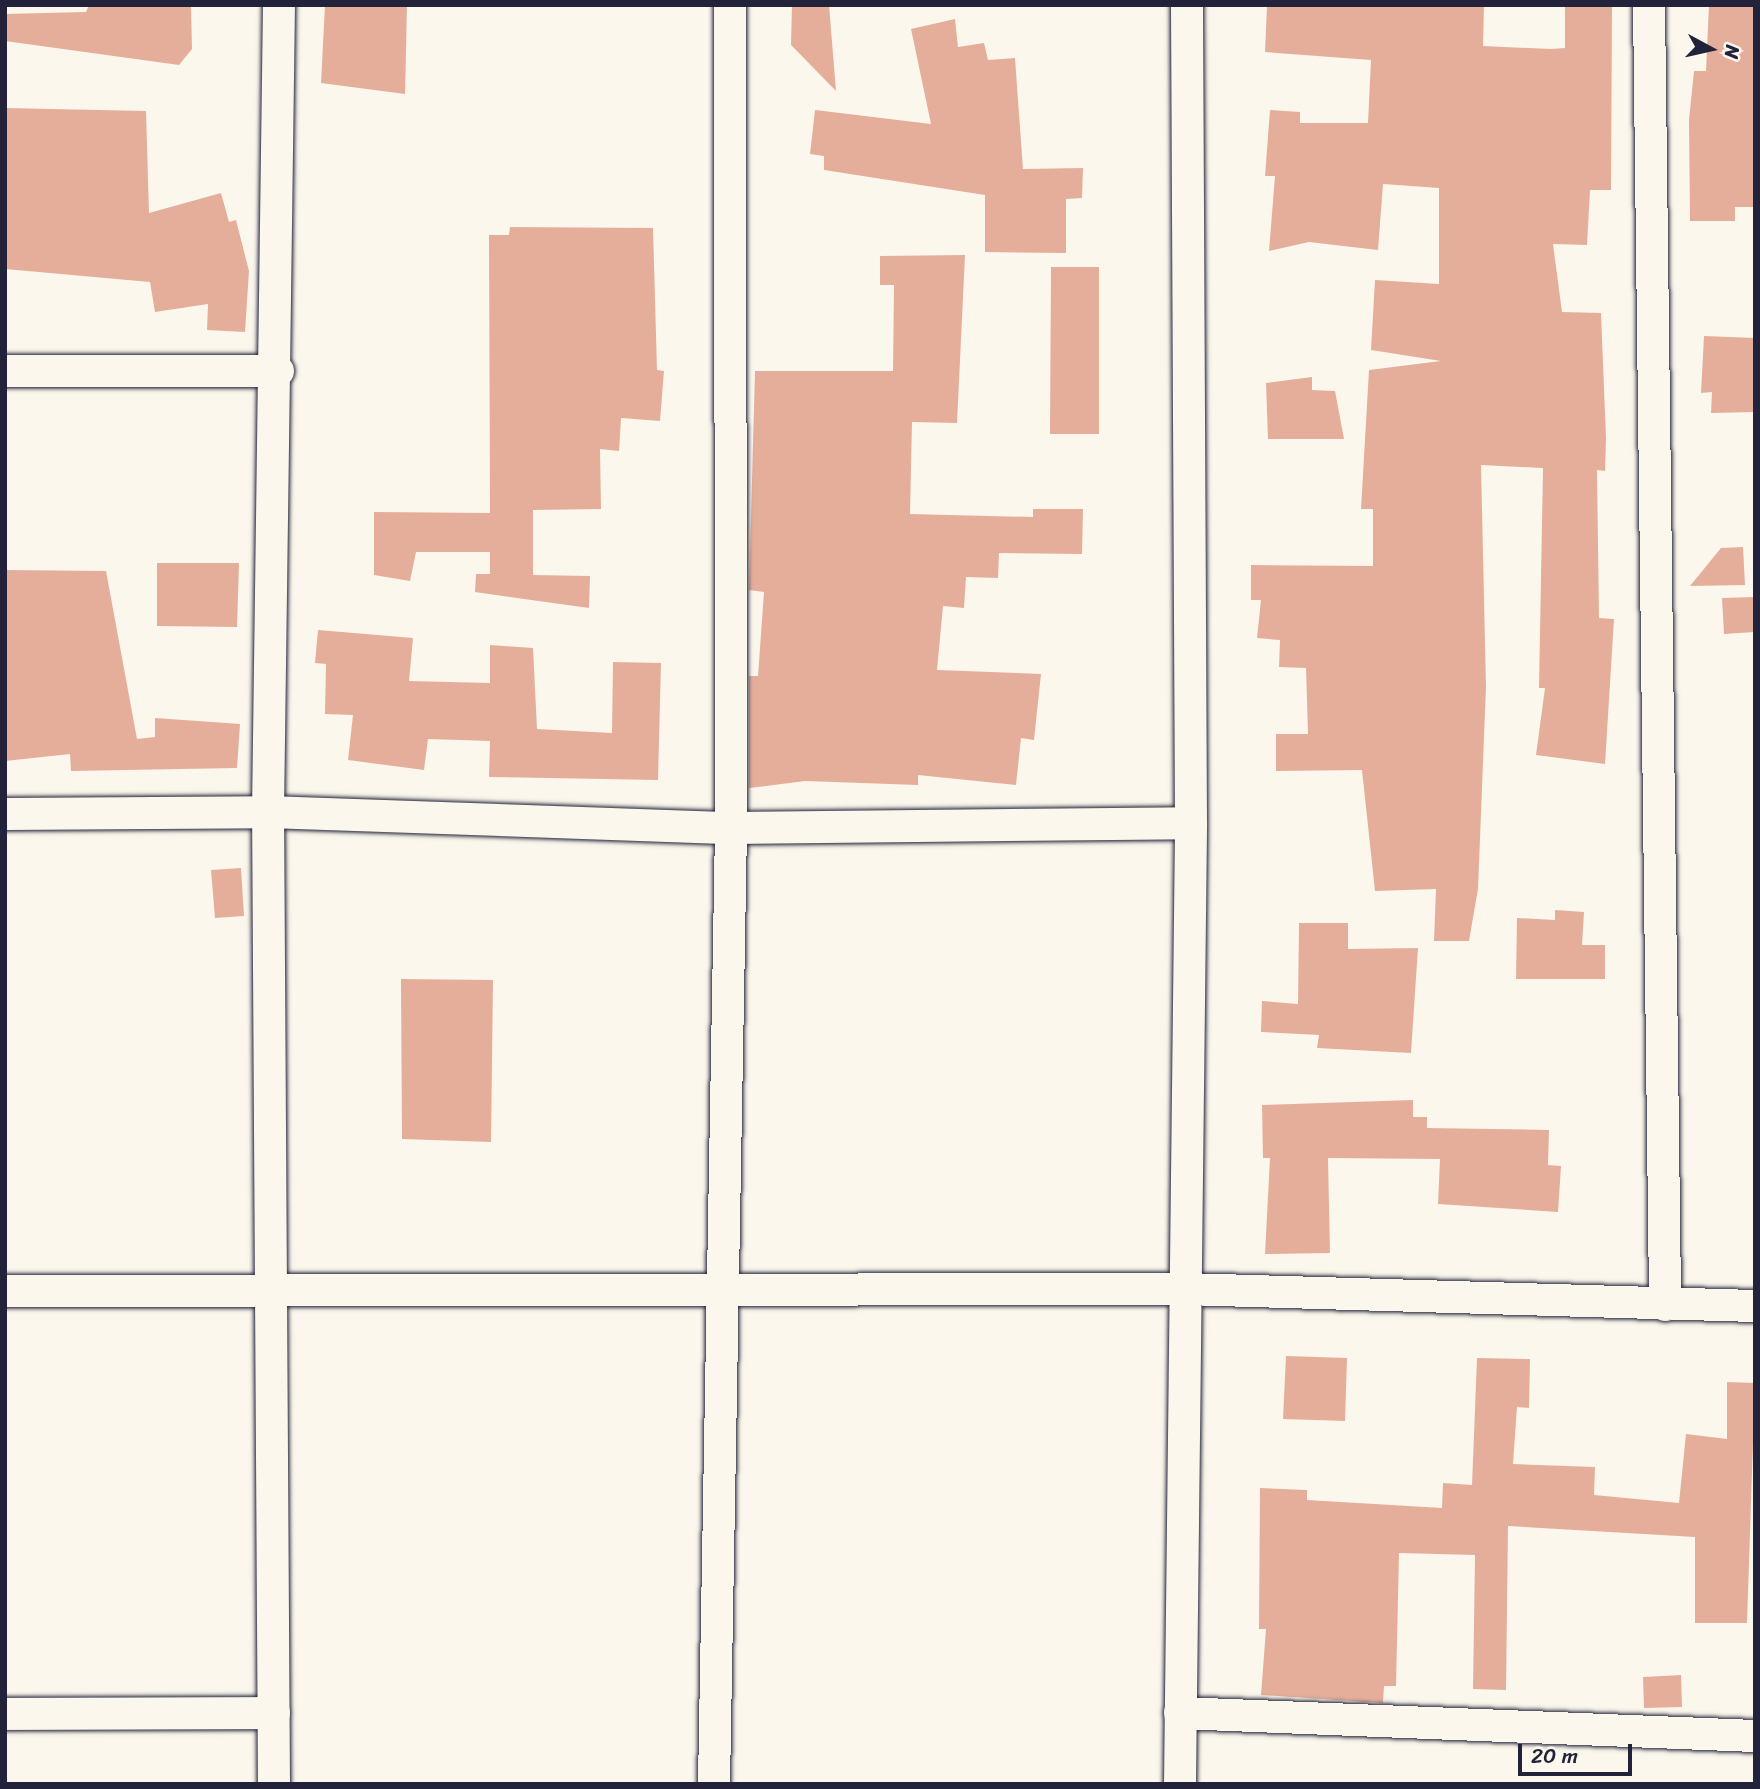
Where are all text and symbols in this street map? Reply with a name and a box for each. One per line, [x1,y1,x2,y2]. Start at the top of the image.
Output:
north arrow [1676,14,1746,84]
text: N [1715,43,1750,61]
scale bar [1522,1730,1636,1774]
text: 20 m [1531,1737,1578,1775]

